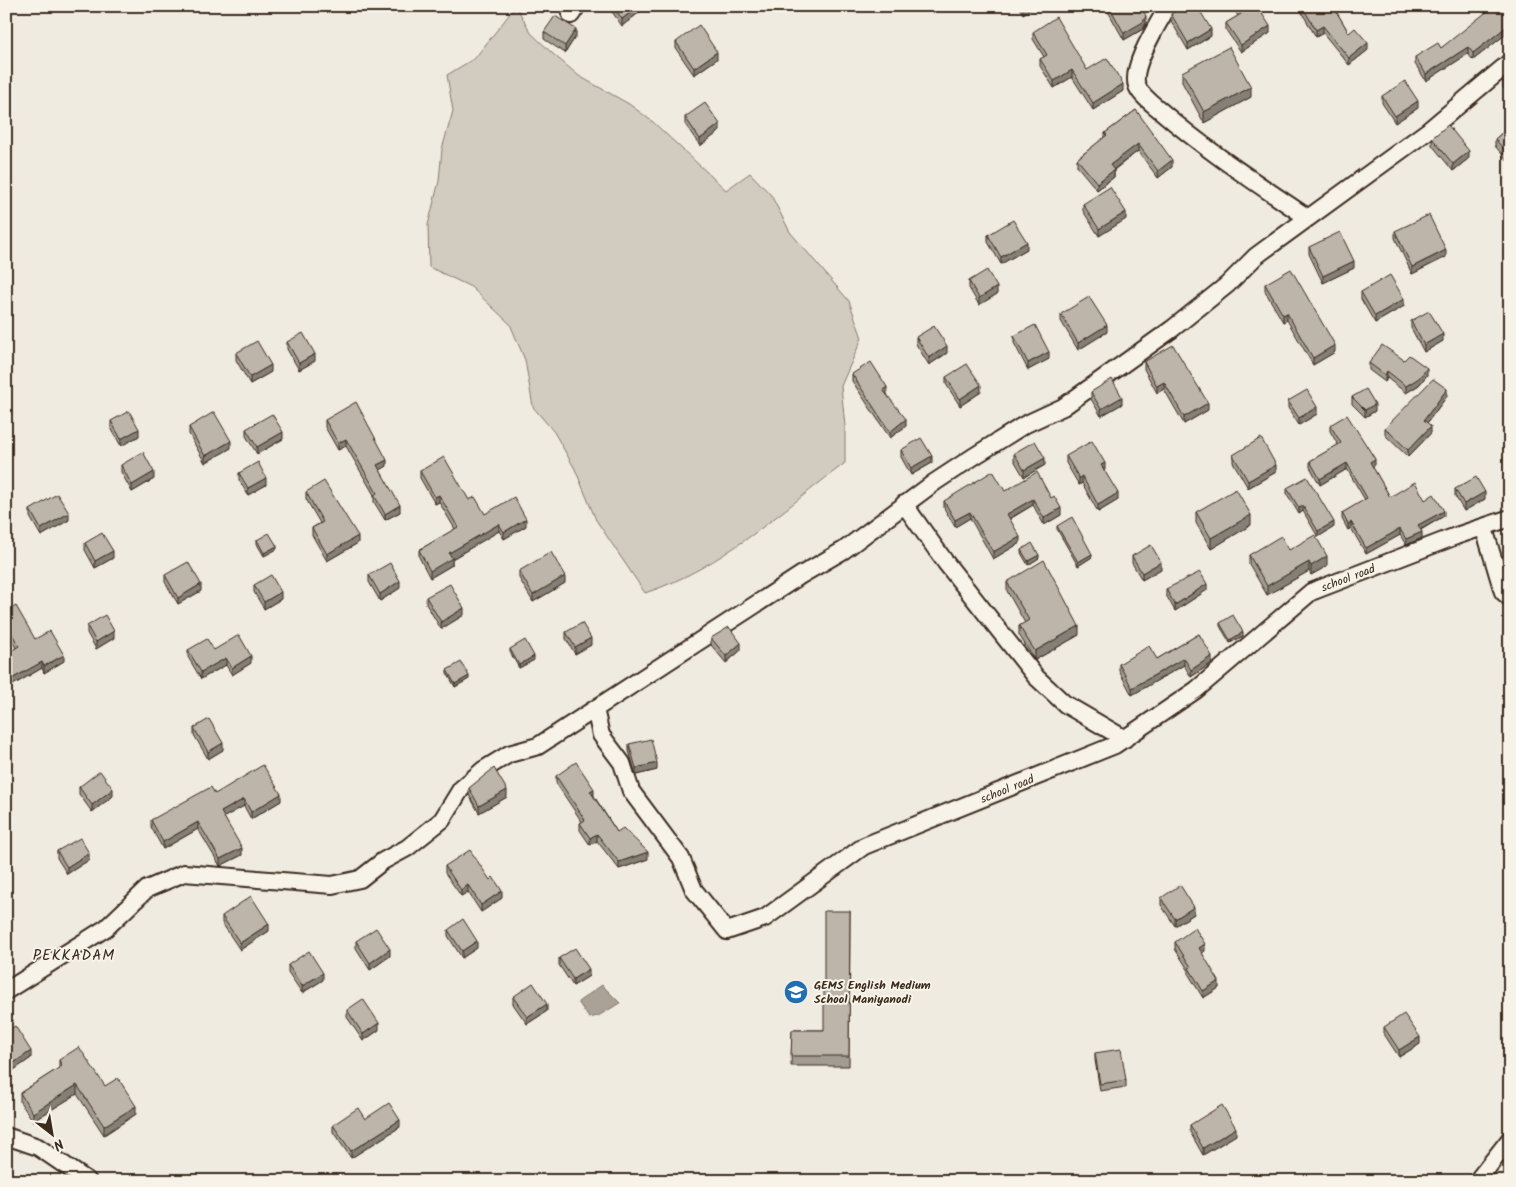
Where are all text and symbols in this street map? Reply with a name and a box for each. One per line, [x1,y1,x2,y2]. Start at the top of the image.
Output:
street label: school road [1318,559,1379,597]
street label: school road [977,770,1038,809]
district label: PEKKADAM [33,944,115,968]
place label: GEMS English Medium School Maniyanodi [814,976,931,1009]
school or university icon: GEMS English Medium School Maniyanodi [783,979,809,1005]
north arrow [28,1110,78,1160]
text: N [49,1133,68,1156]

